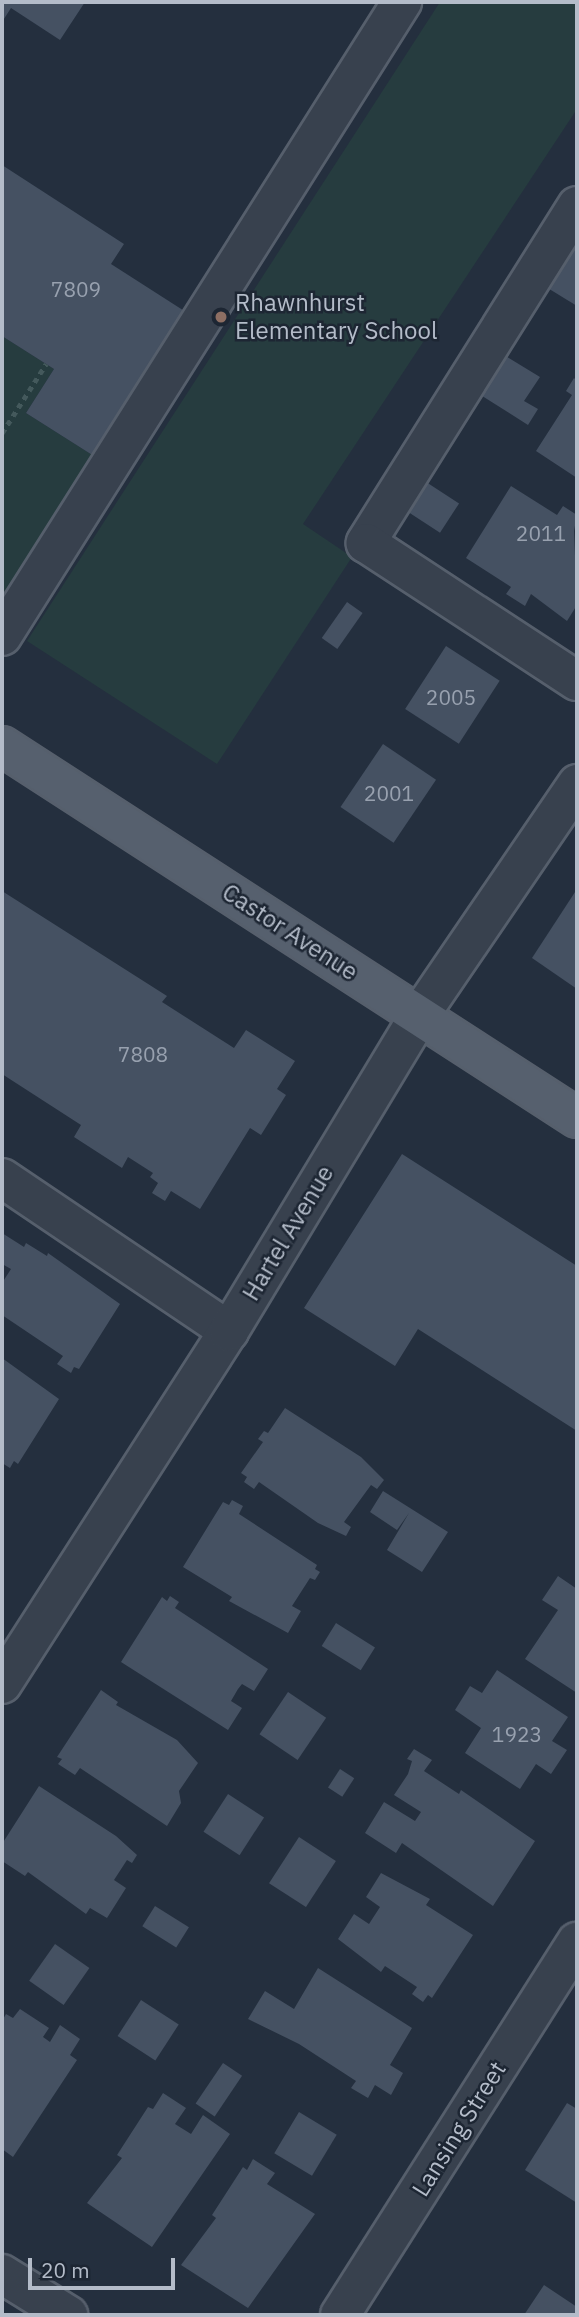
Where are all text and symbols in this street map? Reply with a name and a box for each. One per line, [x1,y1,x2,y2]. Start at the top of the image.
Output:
house number: 7809 [51,276,101,302]
place label: Rhawnhurst Elementary School [235,289,437,345]
marker: Rhawnhurst Elementary School [213,309,229,325]
house number: 2011 [516,520,566,546]
house number: 2005 [426,684,476,710]
house number: 2001 [364,780,414,806]
street label: Castor Avenue [217,878,363,986]
house number: 7808 [118,1041,168,1067]
street label: Hartel Avenue [236,1160,340,1306]
house number: 1923 [492,1721,542,1747]
street label: Lansing Street [406,2056,512,2202]
scale bar [32,2244,178,2288]
text: 20 m [41,2256,90,2284]

